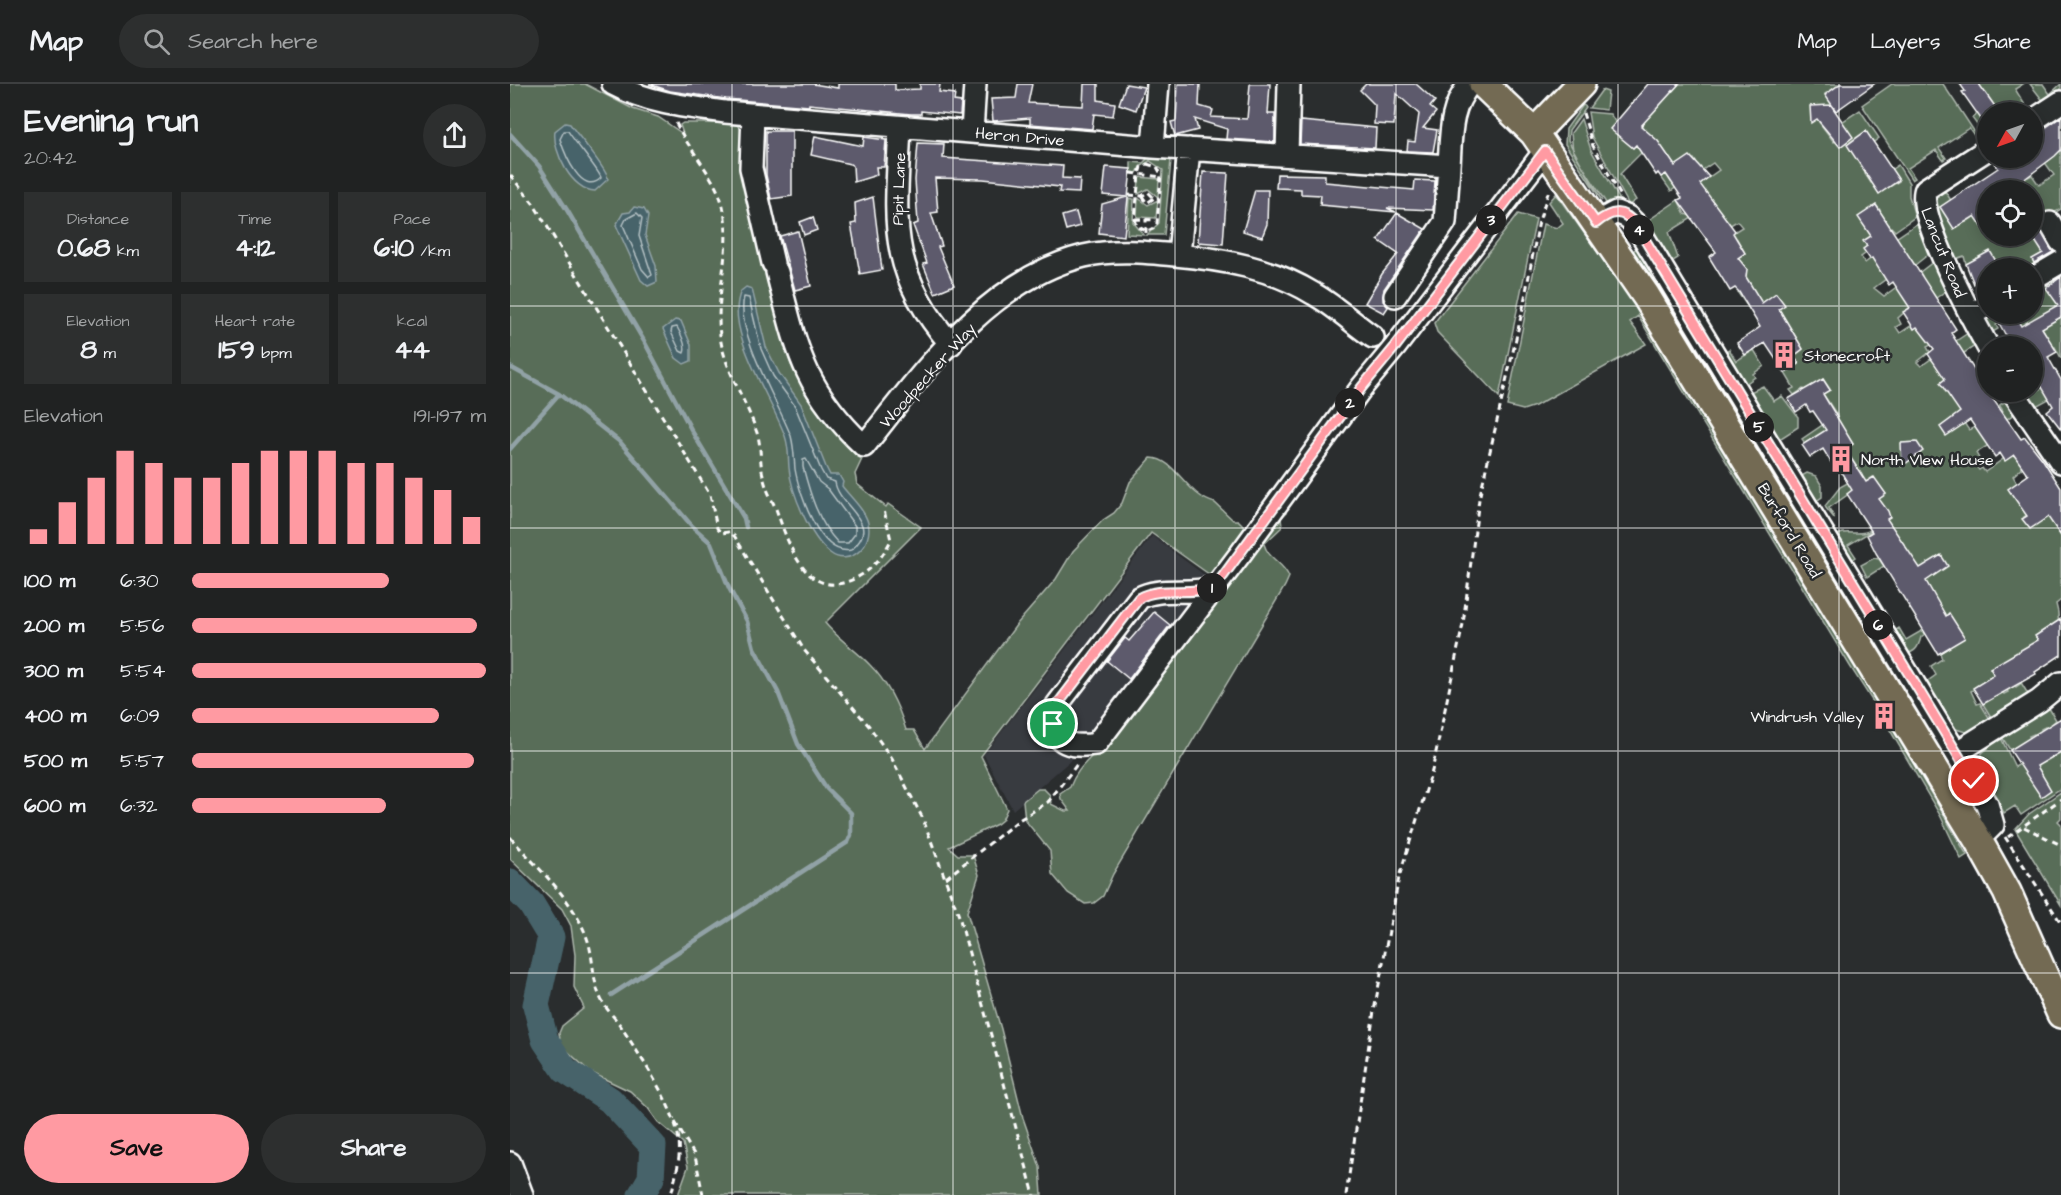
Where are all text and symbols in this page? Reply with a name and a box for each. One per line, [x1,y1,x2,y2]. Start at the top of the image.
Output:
search box [119,14,539,68]
text: Map [30,22,83,61]
icon: search [140,25,173,58]
text: Search here [188,26,318,57]
text: Map [1797,27,1837,56]
text: Layers [1870,27,1940,56]
text: Share [1973,27,2031,56]
text: Evening run [24,98,198,144]
north arrow [1977,102,2043,168]
map controls [1977,102,2043,402]
button: share [423,104,486,167]
street label: Heron Drive [975,122,1066,152]
text: 20:42 [24,144,76,172]
street label: Pipit Lane [887,152,911,226]
button: locate [1977,180,2043,246]
street label: Lancut Road [1915,204,1971,301]
pin: 3 [1476,205,1506,235]
text: Distance [67,208,129,230]
text: Time [238,208,272,230]
text: Pace [393,208,431,230]
text: 3 [1487,209,1495,231]
pin: 4 [1624,215,1654,245]
text: 4 [1634,219,1644,241]
text: 0.68 [57,230,110,266]
text: 4:12 [235,230,275,266]
text: 6:10 [374,230,414,266]
text: km [110,240,139,262]
text: /km [414,240,450,262]
button: + [1977,258,2043,324]
text: Elevation [67,310,129,332]
text: Heart rate [215,310,295,332]
text: kcal [397,310,427,332]
street label: Woodpecker Way [875,318,982,434]
text: 8 [80,332,97,368]
text: 159 [218,332,255,368]
text: 44 [394,332,430,368]
button: − [1977,336,2043,402]
building icon: Stonecroft [1769,340,1799,370]
text: m [97,342,116,364]
text: bpm [255,342,292,364]
place label: Stonecroft [1804,345,1891,367]
pin: 2 [1335,388,1365,418]
text: 2 [1345,392,1355,414]
text: Elevation [24,402,103,430]
text: 191–197 m [413,402,486,430]
pin: 5 [1744,412,1774,442]
text: 5 [1753,416,1765,438]
building icon: North Vlew House [1826,444,1856,474]
place label: North Vlew House [1861,449,1994,471]
street label: Burford Road [1752,479,1826,582]
text: 100 m [24,567,75,595]
text: 6:30 [120,567,159,595]
pin: 1 [1197,573,1227,603]
text: 1 [1211,577,1213,599]
pin: 6 [1863,610,1893,640]
text: 200 m [24,612,84,640]
text: 5:56 [120,612,164,640]
text: 6 [1873,614,1883,636]
text: 300 m [24,657,83,685]
text: 5:54 [120,657,165,685]
pin [1027,698,1078,749]
building icon: Windrush Valley [1869,701,1899,731]
text: 400 m [24,702,86,730]
text: 6:09 [120,702,160,730]
place label: Windrush Valley [1750,706,1864,729]
icon: arrive [1036,707,1069,740]
text: 500 m [24,747,87,775]
text: 5:57 [120,747,164,775]
pin [1948,755,1999,806]
icon: check [1957,764,1990,797]
text: 600 m [24,792,85,820]
text: 6:32 [120,792,158,820]
button: Save [24,1114,249,1183]
button: Share [261,1114,486,1183]

